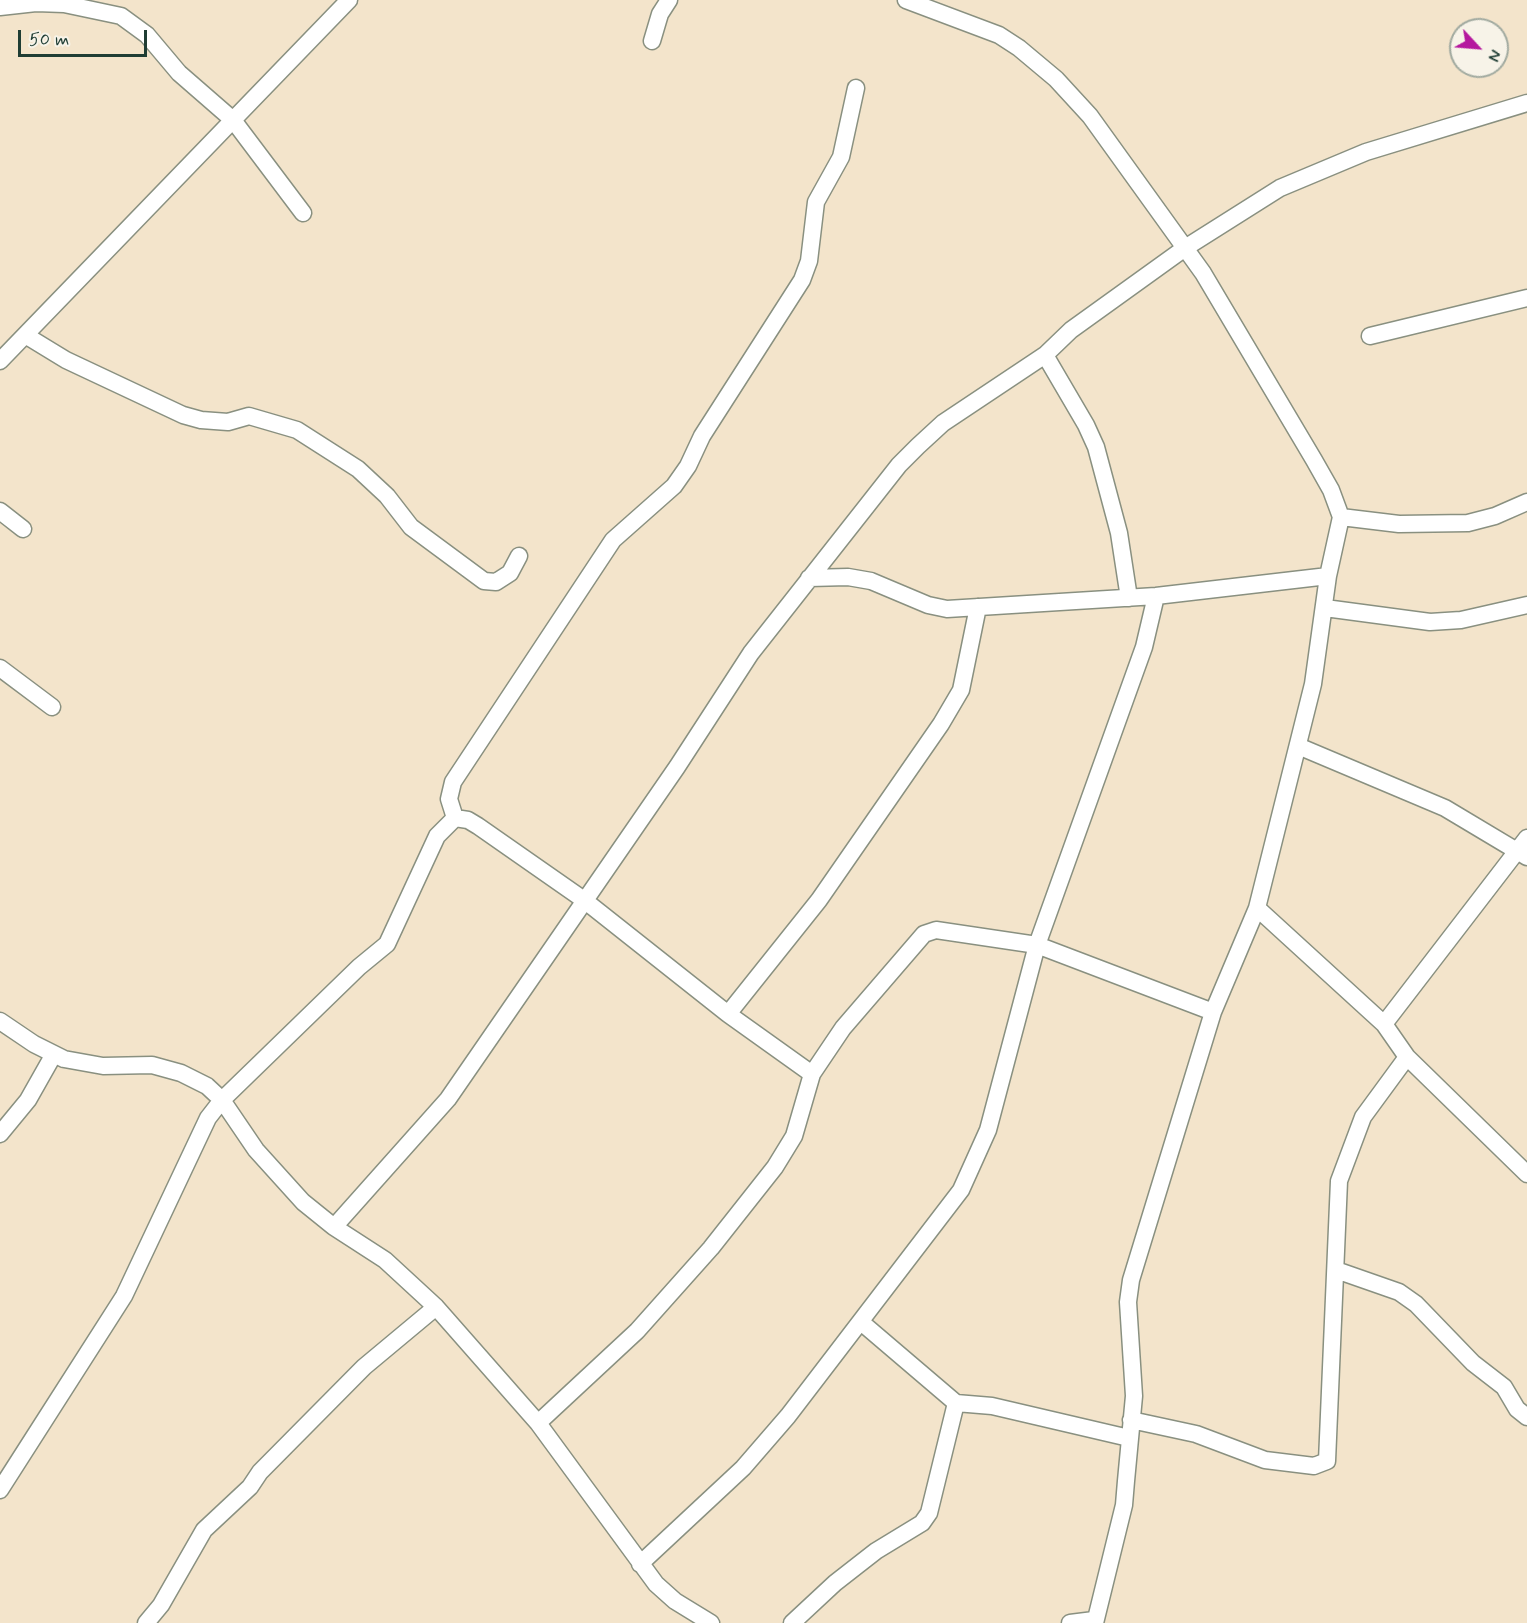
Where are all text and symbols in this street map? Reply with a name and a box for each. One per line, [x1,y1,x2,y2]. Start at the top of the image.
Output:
scale bar [21,18,150,56]
north arrow [1449,18,1509,78]
text: 50 m [29,28,69,52]
text: N [1482,46,1506,65]

